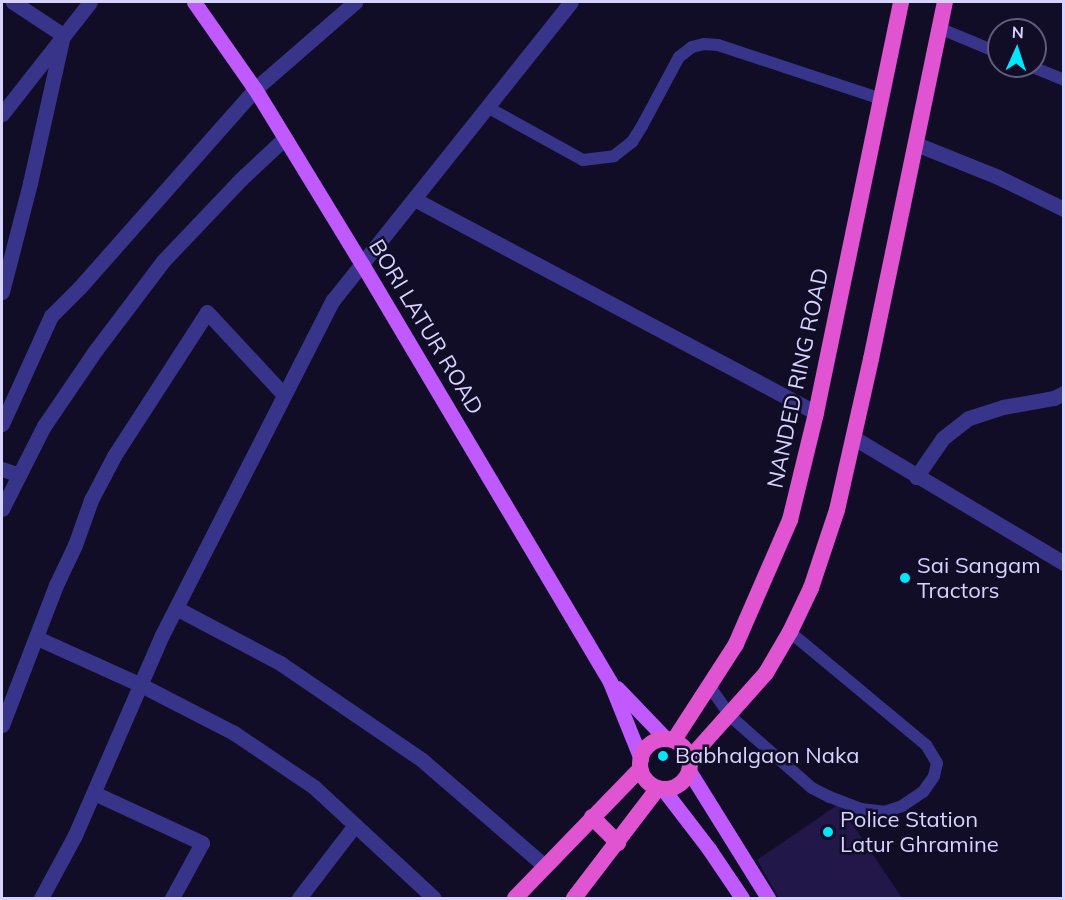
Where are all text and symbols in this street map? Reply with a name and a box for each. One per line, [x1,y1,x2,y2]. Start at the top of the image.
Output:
north arrow [987,18,1047,78]
text: N [1011,22,1024,42]
street label: BORI LATUR ROAD [363,235,489,419]
street label: NANDED RING ROAD [762,266,834,490]
place label: Sai Sangam Tractors [917,552,1040,604]
marker: Sai Sangam Tractors [898,571,912,585]
place label: Babhalgaon Naka [675,743,859,769]
marker: Babhalgaon Naka [656,749,670,763]
place label: Police Station Latur Ghramine [840,806,999,858]
marker: Police Station Latur Ghramine [821,825,835,839]

